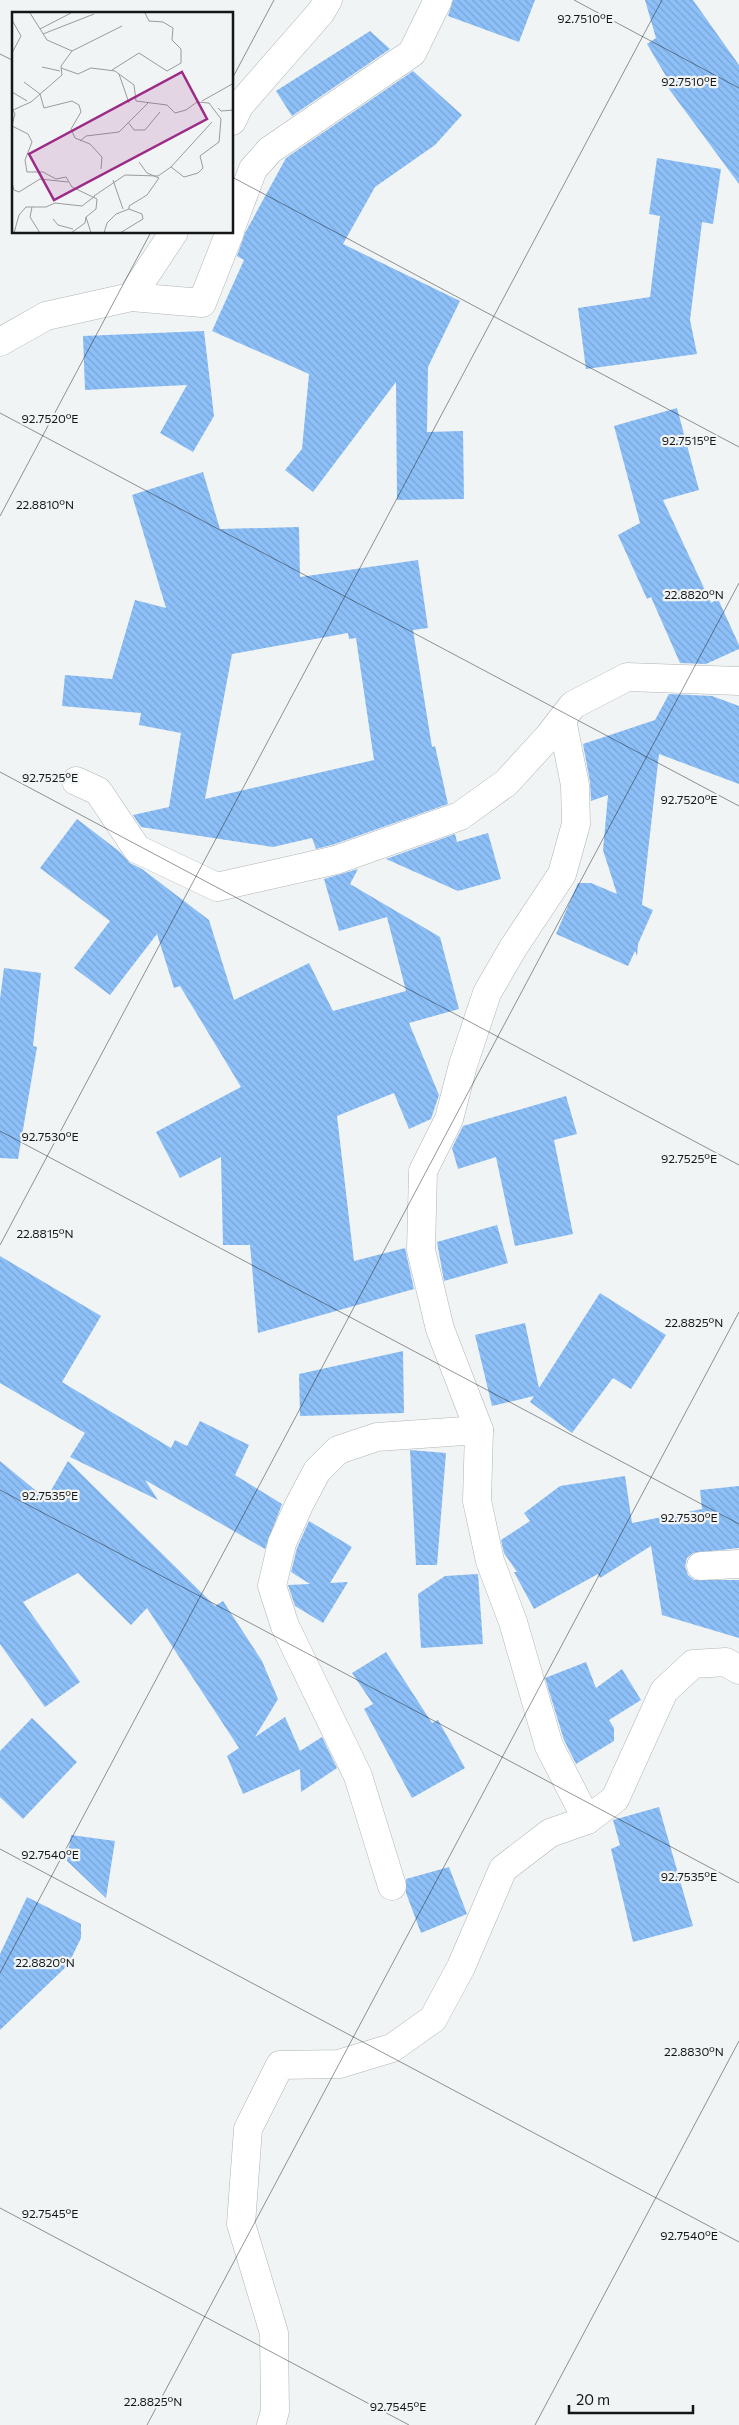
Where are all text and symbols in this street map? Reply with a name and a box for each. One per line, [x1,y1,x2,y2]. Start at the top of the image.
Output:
text: 92.7510°E [557,11,613,25]
inset map [12,12,234,234]
text: 92.7510°E [661,74,717,88]
text: 92.7520°E [21,411,79,425]
text: 92.7515°E [662,433,716,447]
text: 22.8810°N [16,497,74,511]
text: 22.8820°N [664,587,724,601]
text: 92.7525°E [22,770,78,784]
text: 92.7520°E [660,792,718,806]
text: 92.7530°E [21,1129,79,1143]
text: 92.7525°E [661,1151,717,1165]
text: 22.8815°N [16,1226,74,1240]
text: 22.8825°N [665,1315,723,1329]
text: 92.7535°E [22,1488,78,1502]
text: 92.7530°E [660,1510,718,1524]
text: 92.7540°E [21,1847,79,1861]
text: 92.7535°E [661,1869,717,1883]
text: 22.8820°N [15,1955,75,1969]
text: 22.8830°N [664,2044,724,2058]
text: 92.7545°E [22,2206,78,2220]
text: 92.7540°E [660,2228,718,2242]
scale bar [569,2382,693,2414]
text: 20 m [576,2390,610,2408]
text: 22.8825°N [124,2394,182,2408]
text: 92.7545°E [370,2399,426,2413]

